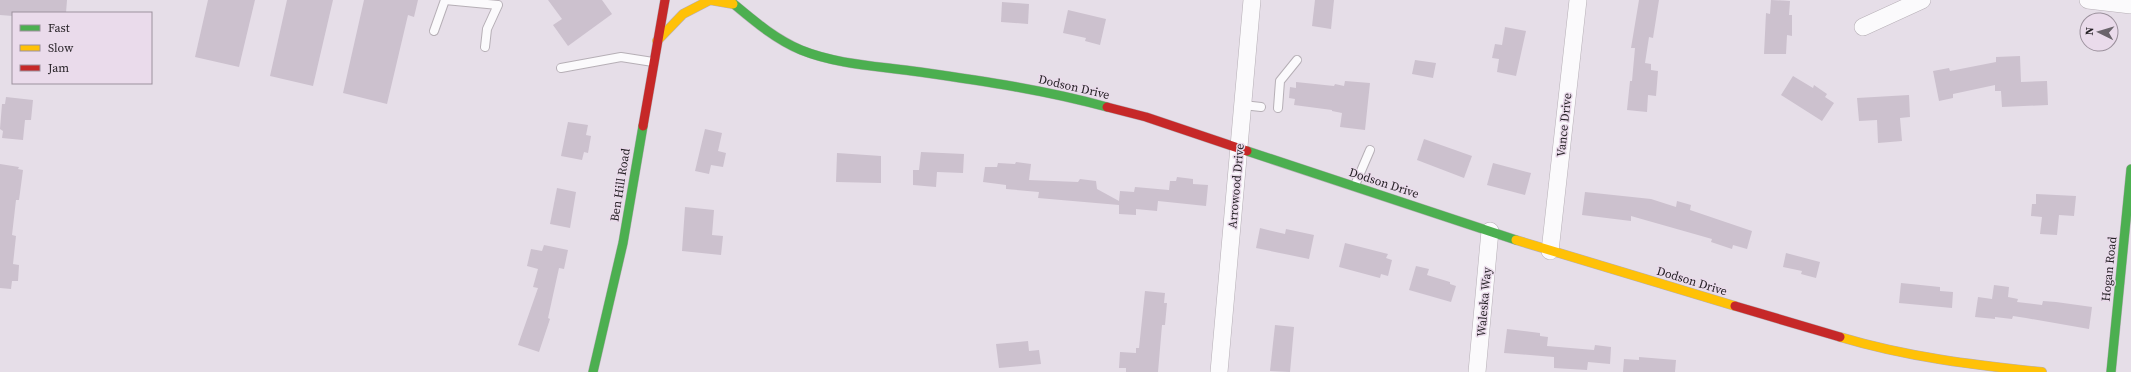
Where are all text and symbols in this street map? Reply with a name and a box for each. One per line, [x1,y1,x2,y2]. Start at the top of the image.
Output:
legend [12,12,152,84]
north arrow [2079,12,2119,52]
text: Fast [48,20,70,36]
text: N [2082,27,2097,36]
text: Slow [48,40,74,56]
text: Jam [47,60,69,76]
street label: Dodson Drive [1037,71,1111,103]
street label: Vance Drive [1553,92,1575,158]
street label: Arrowood Drive [1224,143,1248,229]
street label: Ben Hill Road [606,147,634,223]
street label: Dodson Drive [1347,164,1421,202]
street label: Hogan Road [2098,236,2120,302]
street label: Dodson Drive [1655,263,1729,299]
street label: Waleska Way [1473,266,1495,337]

